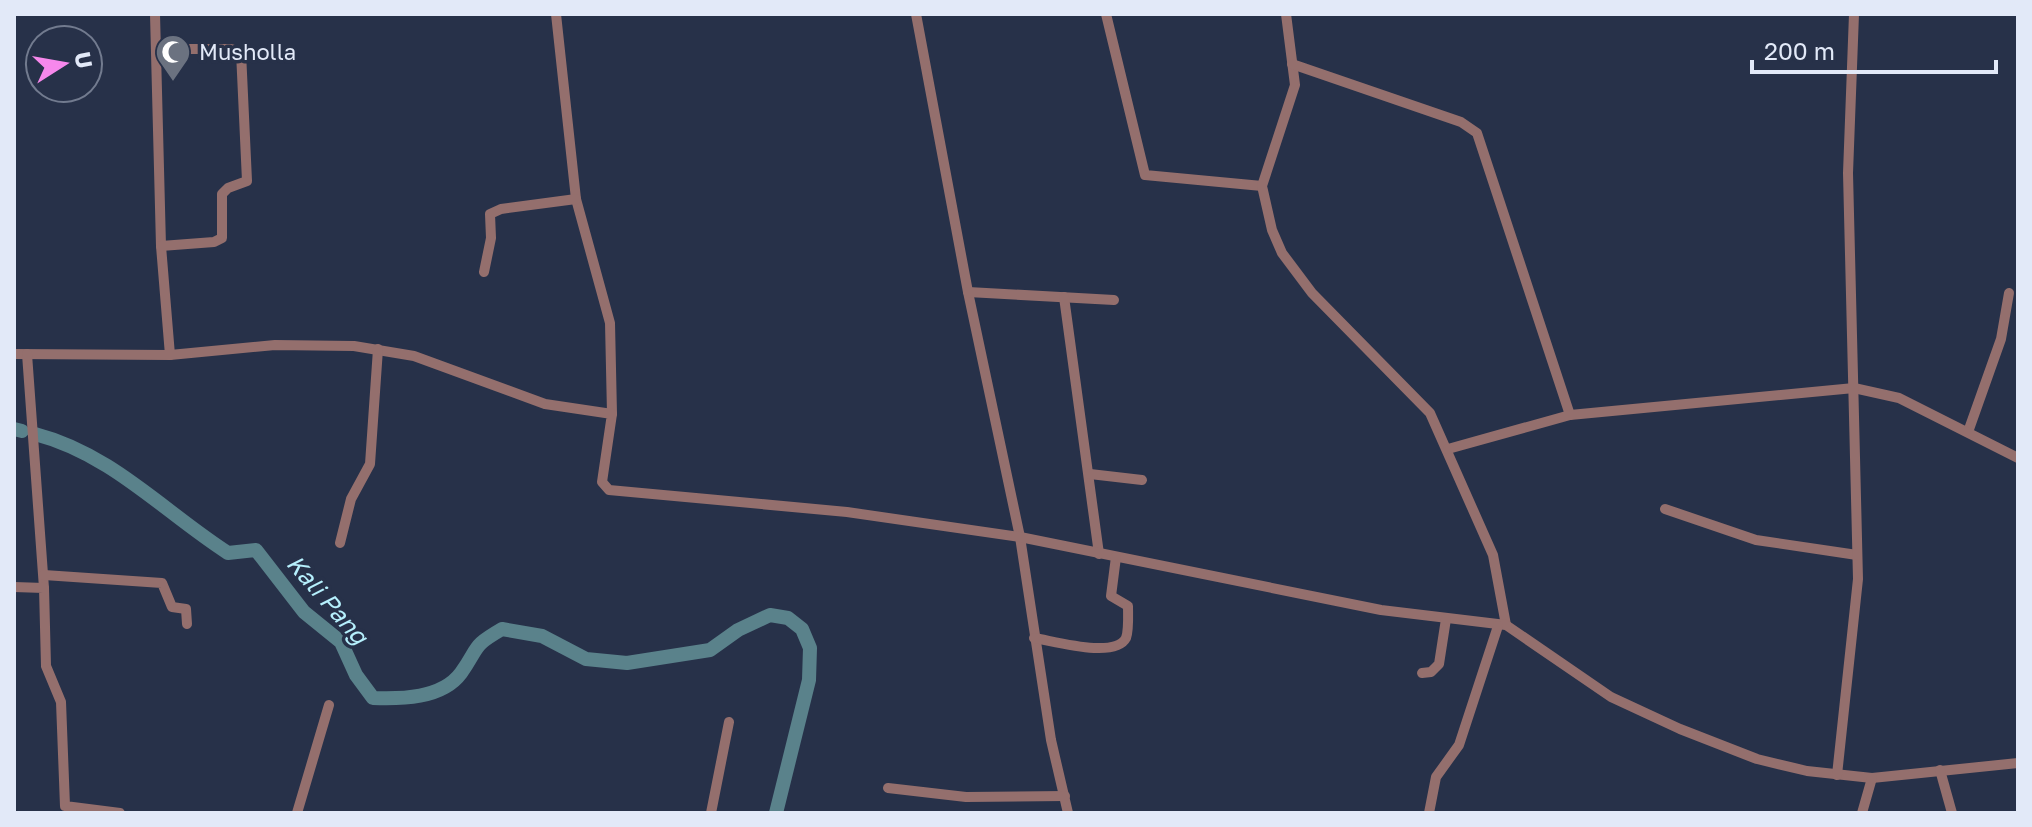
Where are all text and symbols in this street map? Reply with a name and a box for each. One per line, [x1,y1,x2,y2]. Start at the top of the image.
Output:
north arrow [24,24,104,104]
scale bar [1752,24,1996,74]
mosque icon: Musholla [154,33,192,83]
text: 200 m [1764,36,1835,65]
place label: Musholla [199,38,296,65]
text: U [69,50,99,71]
water label: Kali Pang [281,549,376,652]

